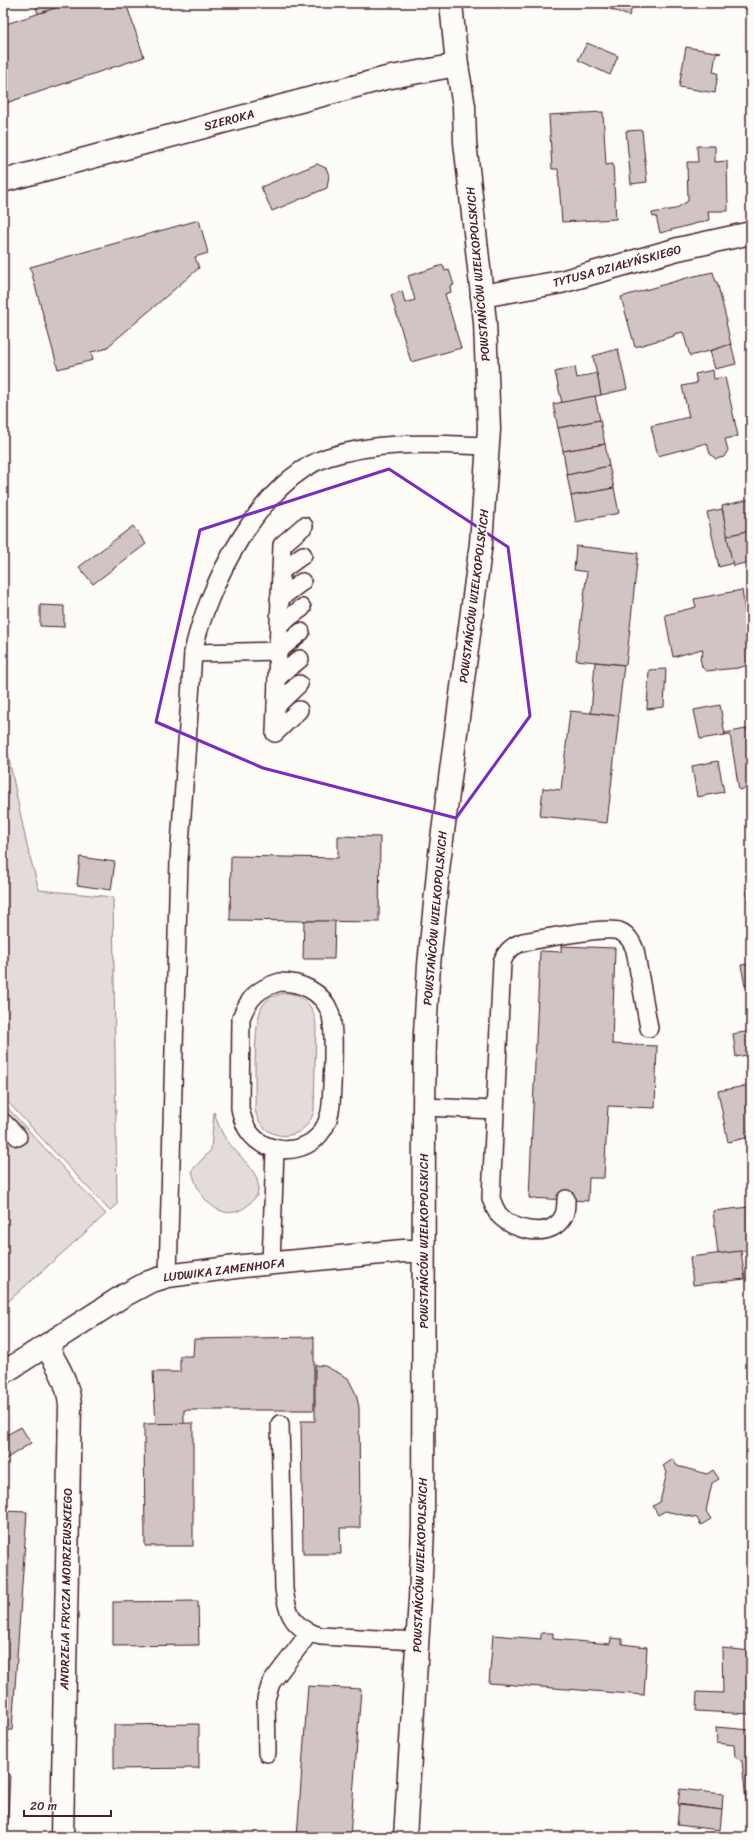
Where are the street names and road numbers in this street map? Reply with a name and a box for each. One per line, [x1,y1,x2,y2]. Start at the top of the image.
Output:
street label: SZEROKA [201,103,257,137]
street label: POWSTAŃCÓW WIELKOPOLSKICH [459,185,497,362]
street label: TYTUSA DZIAŁYŃSKIEGO [550,238,684,294]
street label: POWSTAŃCÓW WIELKOPOLSKICH [452,507,496,684]
street label: POWSTAŃCÓW WIELKOPOLSKICH [416,829,454,1006]
street label: POWSTAŃCÓW WIELKOPOLSKICH [413,1153,435,1329]
street label: LUDWIKA ZAMENHOFA [162,1252,286,1288]
street label: POWSTAŃCÓW WIELKOPOLSKICH [406,1476,434,1653]
street label: ANDRZEJA FRYCZA MODRZEWSKIEGO [53,1488,79,1691]

